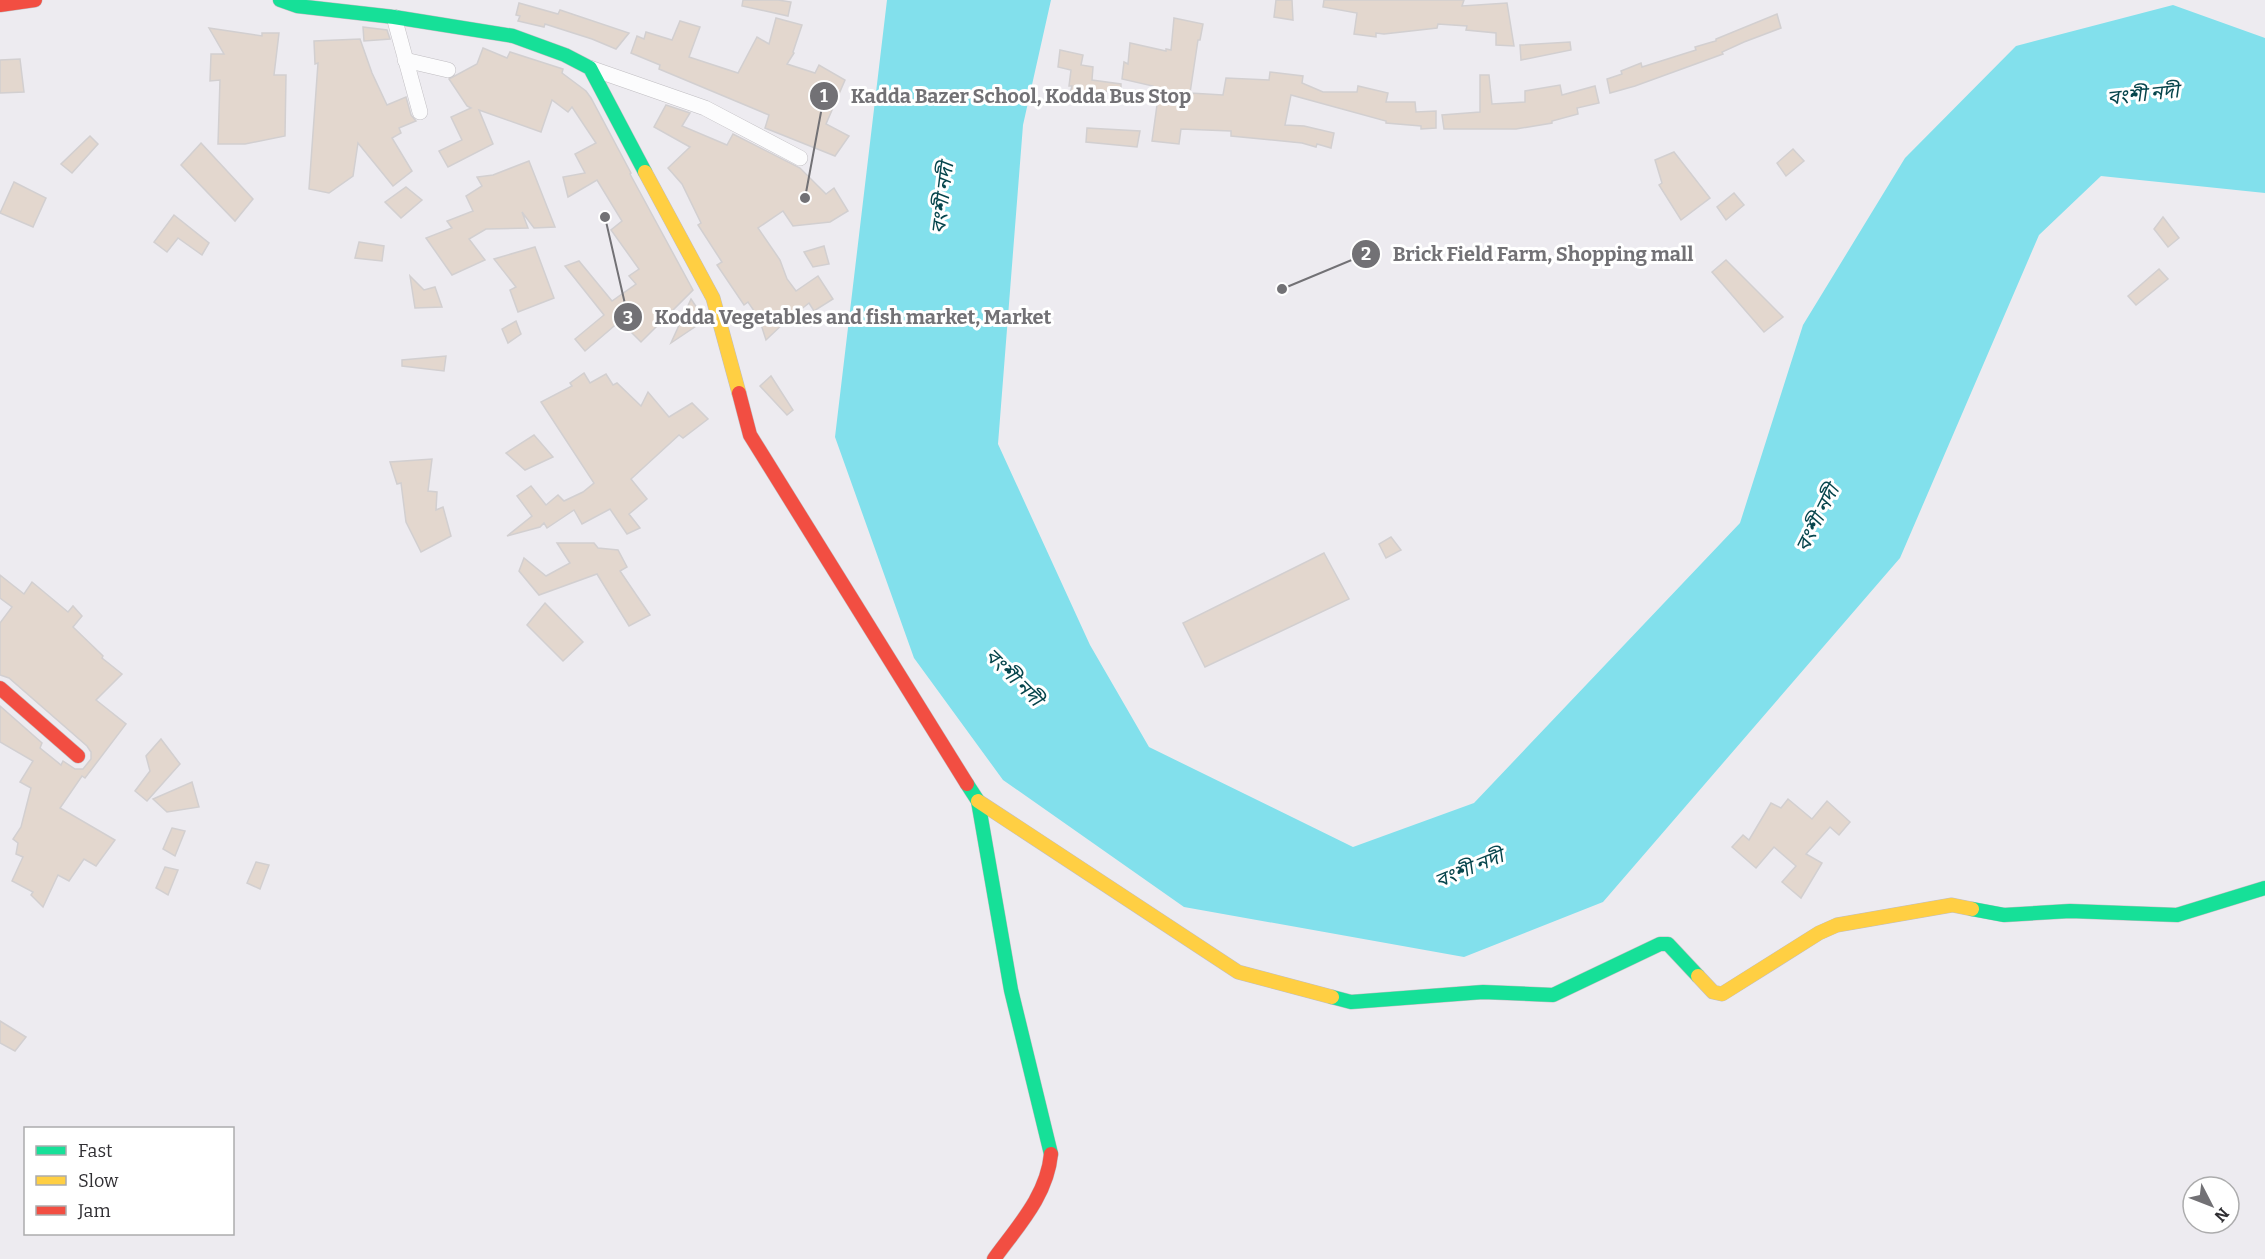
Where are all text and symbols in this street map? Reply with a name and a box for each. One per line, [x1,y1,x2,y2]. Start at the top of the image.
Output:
callout: Kadda Bazer School, Kodda Bus Stop [809,77,1203,115]
water label: বংশী নদী [2106,78,2184,110]
text: Kadda Bazer School, Kodda Bus Stop [851,84,1191,108]
text: 1 [820,85,828,107]
water label: বংশী নদী [926,157,959,235]
callout: Brick Field Farm, Shopping mall [1351,235,1706,273]
text: Brick Field Farm, Shopping mall [1393,242,1693,266]
text: 2 [1361,243,1371,265]
callout: Kodda Vegetables and fish market, Market [613,298,1064,336]
text: Kodda Vegetables and fish market, Market [655,305,1052,329]
text: 3 [623,307,633,329]
water label: বংশী নদী [1790,477,1846,555]
water label: বংশী নদী [980,643,1051,714]
water label: বংশী নদী [1431,842,1510,893]
legend [24,1127,234,1235]
text: Fast [78,1140,113,1162]
text: Slow [78,1170,119,1192]
north arrow [2181,1175,2241,1235]
text: Jam [77,1200,111,1222]
text: N [2211,1204,2233,1226]

